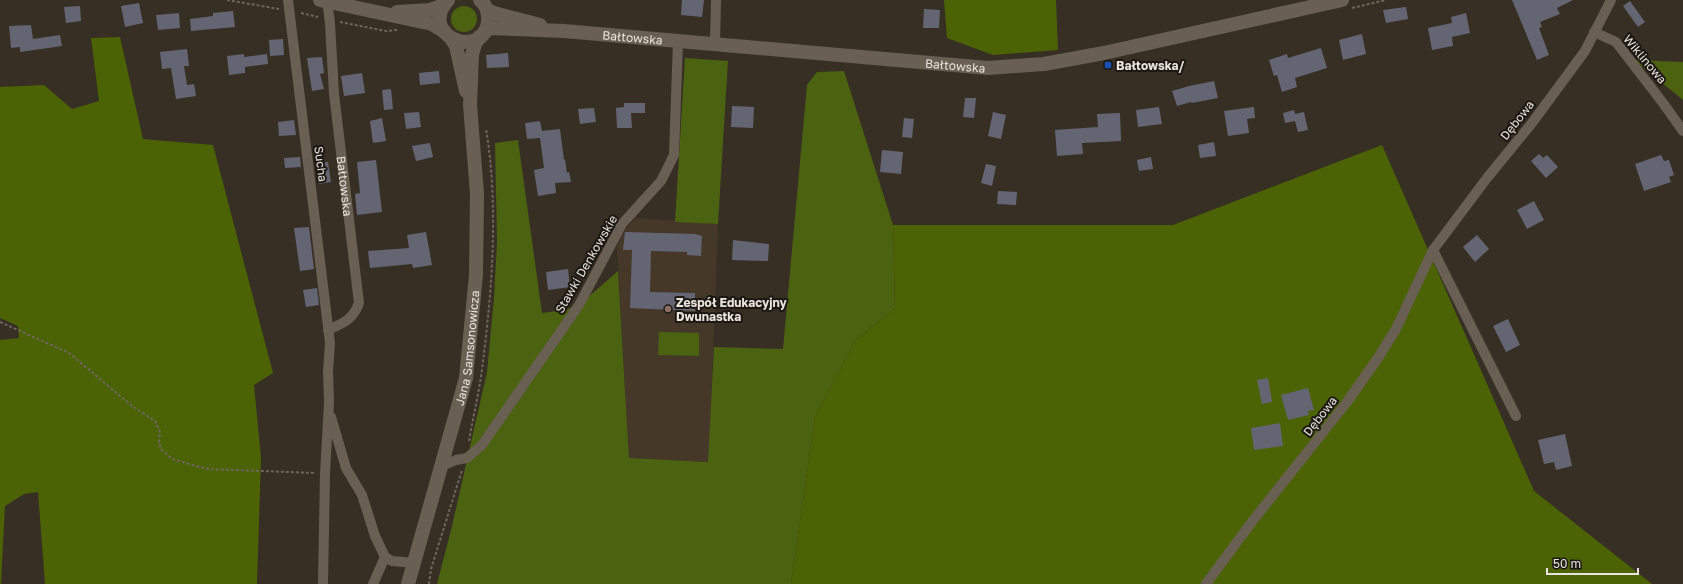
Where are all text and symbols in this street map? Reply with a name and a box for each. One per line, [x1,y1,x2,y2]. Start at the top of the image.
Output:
street label: Bałtowska [602,27,663,47]
street label: Wiklinowa [1620,31,1670,87]
street label: Bałtowska [925,55,986,75]
place label: Bałtowska/ [1116,58,1184,73]
marker: Bałtowska/ [1103,60,1113,70]
street label: Dębowa [1497,97,1537,143]
street label: Sucha [311,145,331,183]
street label: Bałtowska [334,155,356,217]
street label: Stawki Denkowskie [552,212,620,316]
street label: Jana Samsonowicza [451,290,482,407]
place label: Zespół Edukacyjny Dwunastka [676,295,788,324]
marker: Zespół Edukacyjny Dwunastka [663,304,673,314]
street label: Dębowa [1300,393,1340,439]
scale bar [1547,550,1638,576]
text: 50 m [1553,556,1581,571]

